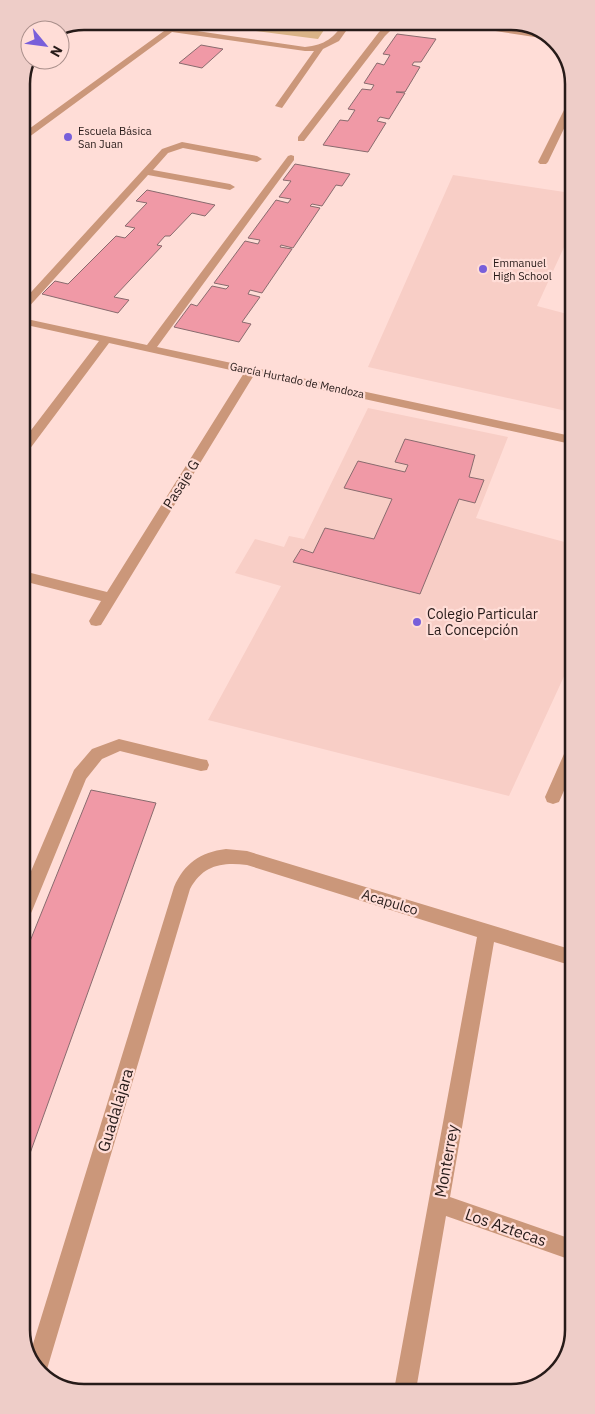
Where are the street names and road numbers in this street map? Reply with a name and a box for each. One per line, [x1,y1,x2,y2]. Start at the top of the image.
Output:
street label: García Hurtado de Mendoza [229,359,366,401]
street label: Pasaje G [159,456,203,512]
street label: Acapulco [360,885,421,919]
street label: Guadalajara [93,1065,137,1154]
street label: Monterrey [430,1123,462,1199]
street label: Los Aztecas [463,1204,549,1250]

